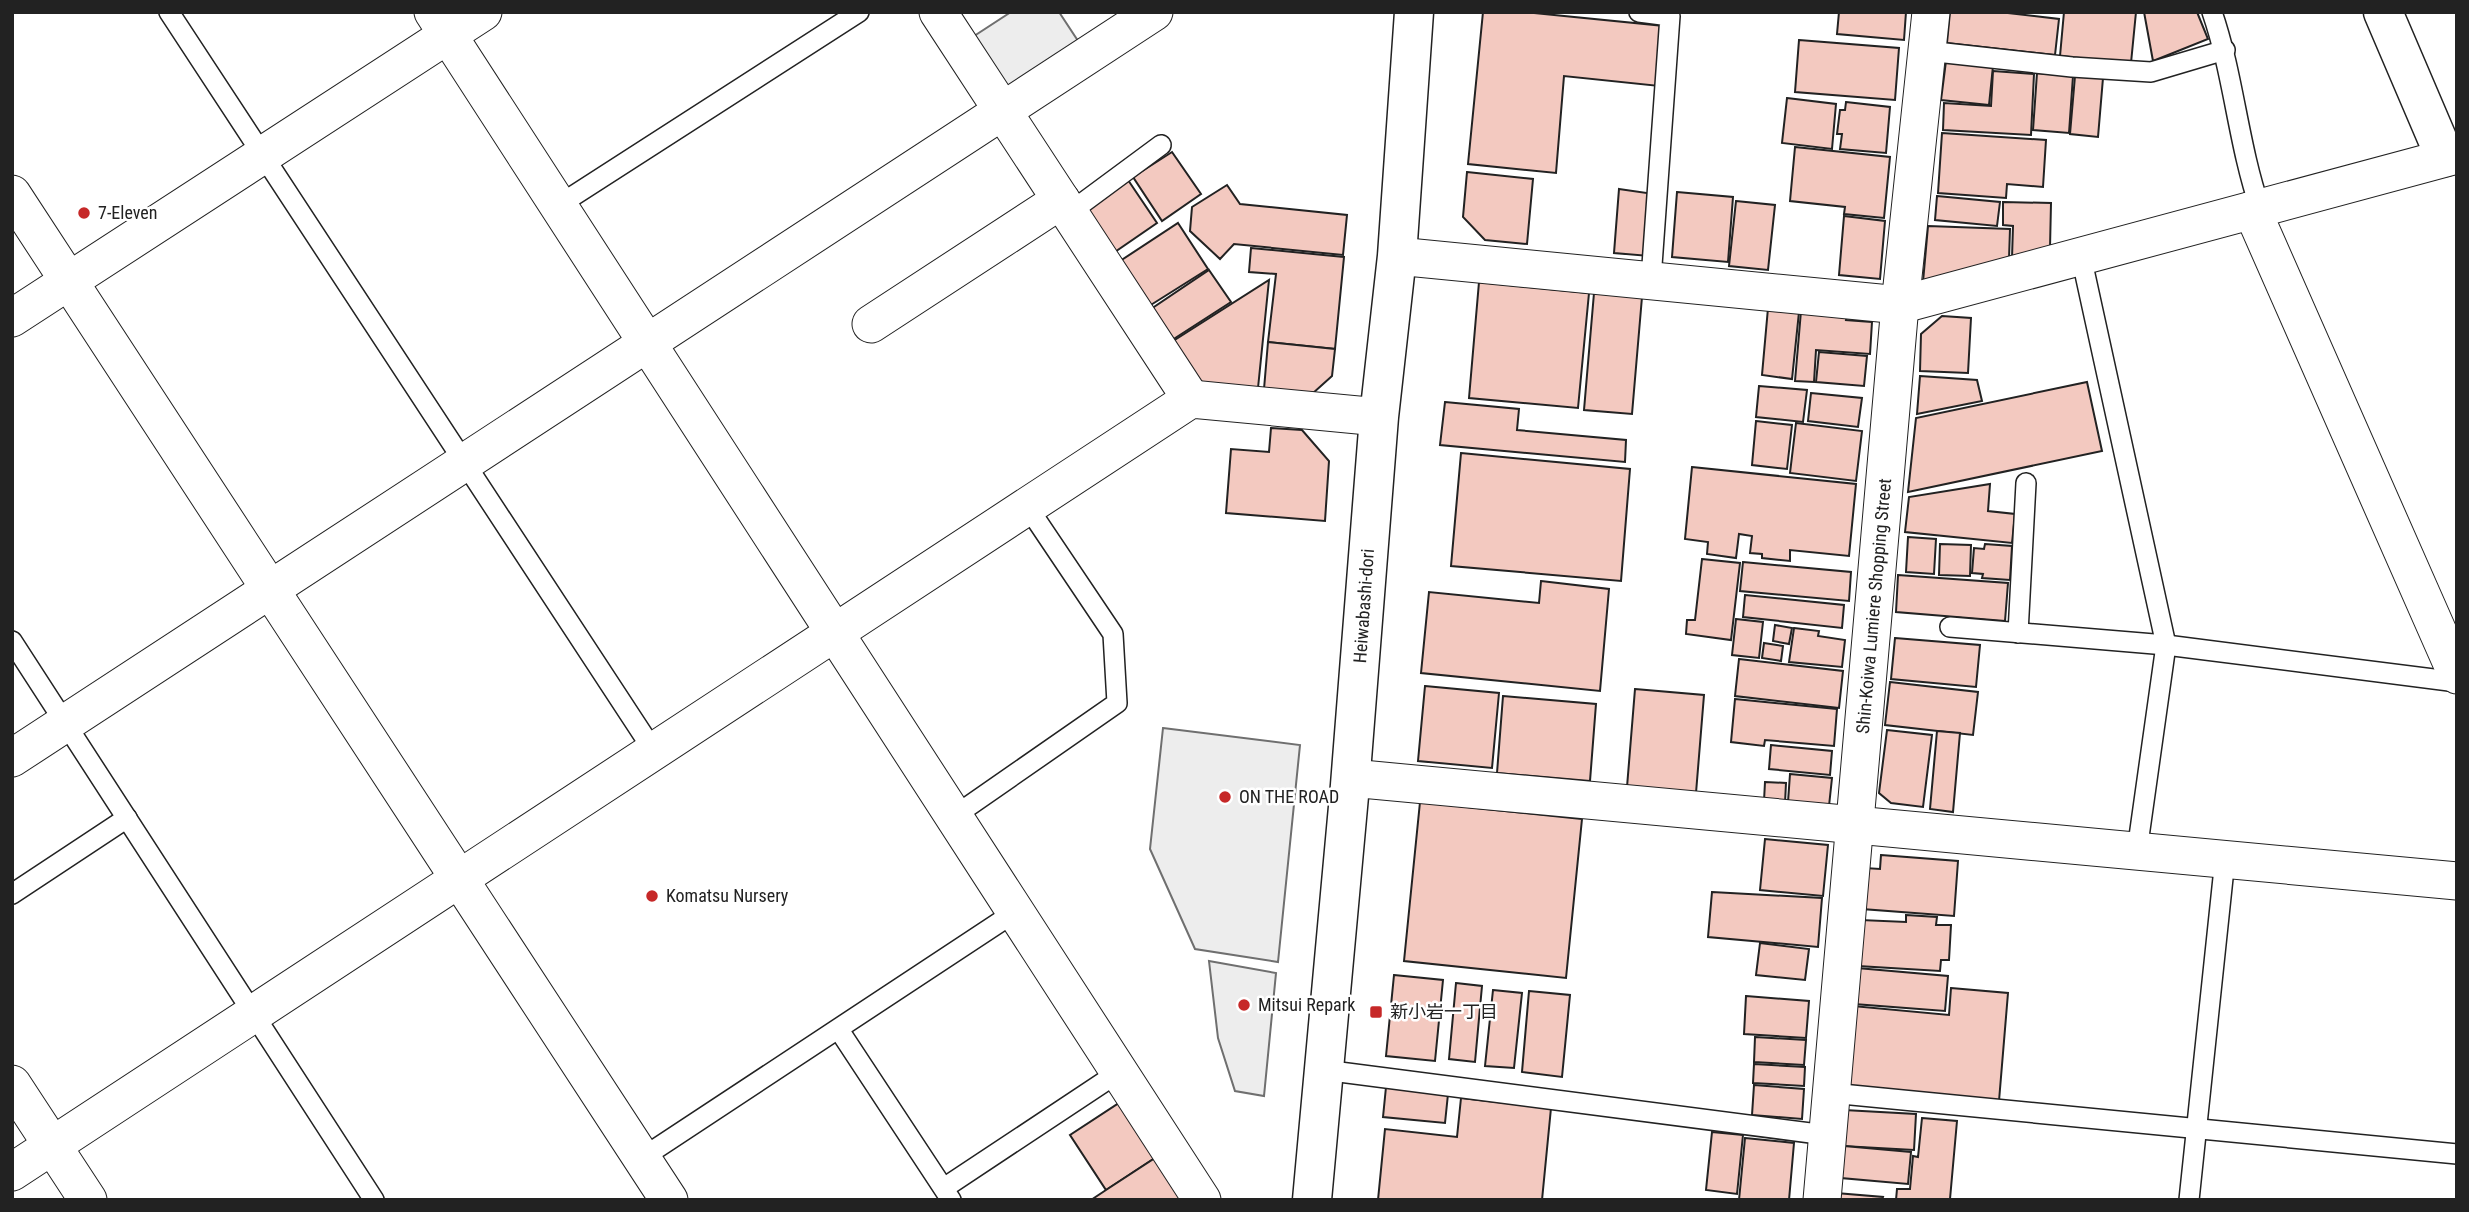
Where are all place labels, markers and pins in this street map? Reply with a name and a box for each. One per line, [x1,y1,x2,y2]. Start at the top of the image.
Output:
place label: 7-Eleven [98,202,158,223]
marker: 7-Eleven [76,205,92,221]
place label: ON THE ROAD [1239,786,1339,807]
marker: ON THE ROAD [1217,789,1233,805]
place label: Komatsu Nursery [666,885,789,906]
marker: Komatsu Nursery [644,888,660,904]
place label: Mitsui Repark [1258,994,1355,1015]
marker: Mitsui Repark [1236,997,1252,1013]
place label: 新小岩一丁目 [1390,1001,1498,1022]
marker: 新小岩一丁目 [1368,1004,1384,1020]

